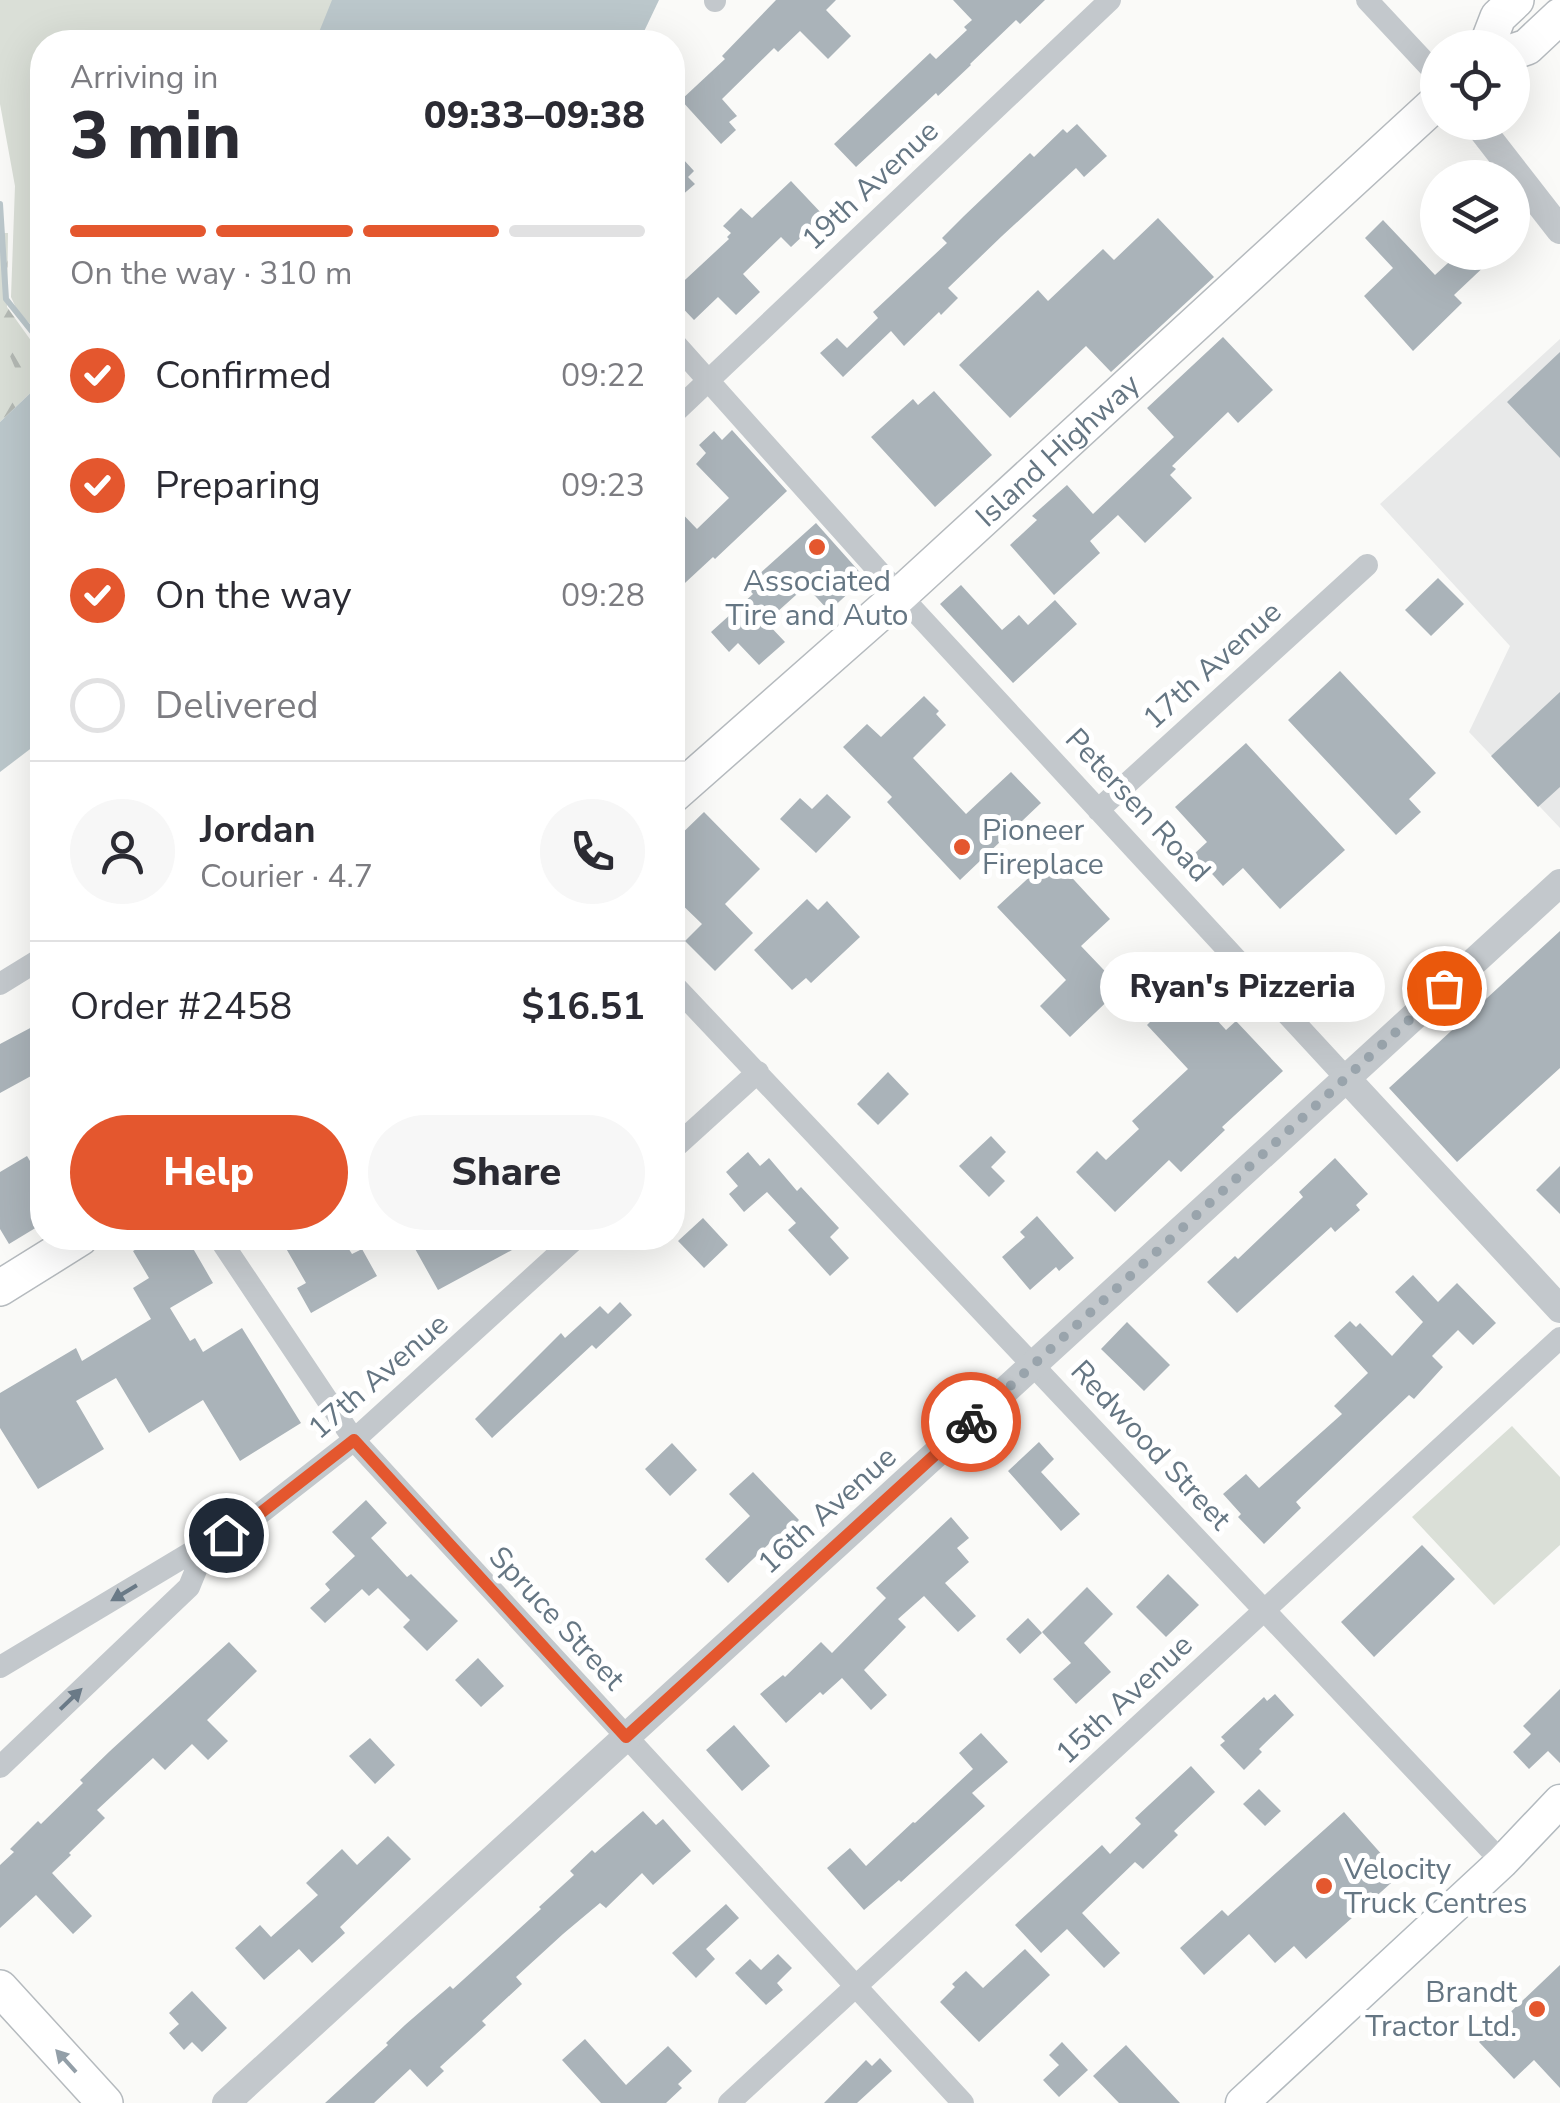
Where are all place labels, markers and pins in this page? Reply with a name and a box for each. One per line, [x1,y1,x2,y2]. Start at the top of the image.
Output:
marker: Associated Tire and Auto [806,536,828,558]
place label: Associated Tire and Auto [725,561,909,636]
place label: Pioneer Fireplace [982,810,1104,885]
marker: Pioneer Fireplace [951,836,973,858]
pin [1402,946,1487,1031]
callout: Ryan's Pizzeria [1099,953,1384,1023]
pin [184,1493,269,1578]
place label: Velocity Truck Centres [1343,1849,1528,1924]
marker: Velocity Truck Centres [1313,1875,1335,1897]
place label: Brandt Tractor Ltd. [1365,1972,1517,2047]
marker: Brandt Tractor Ltd. [1526,1998,1548,2020]

